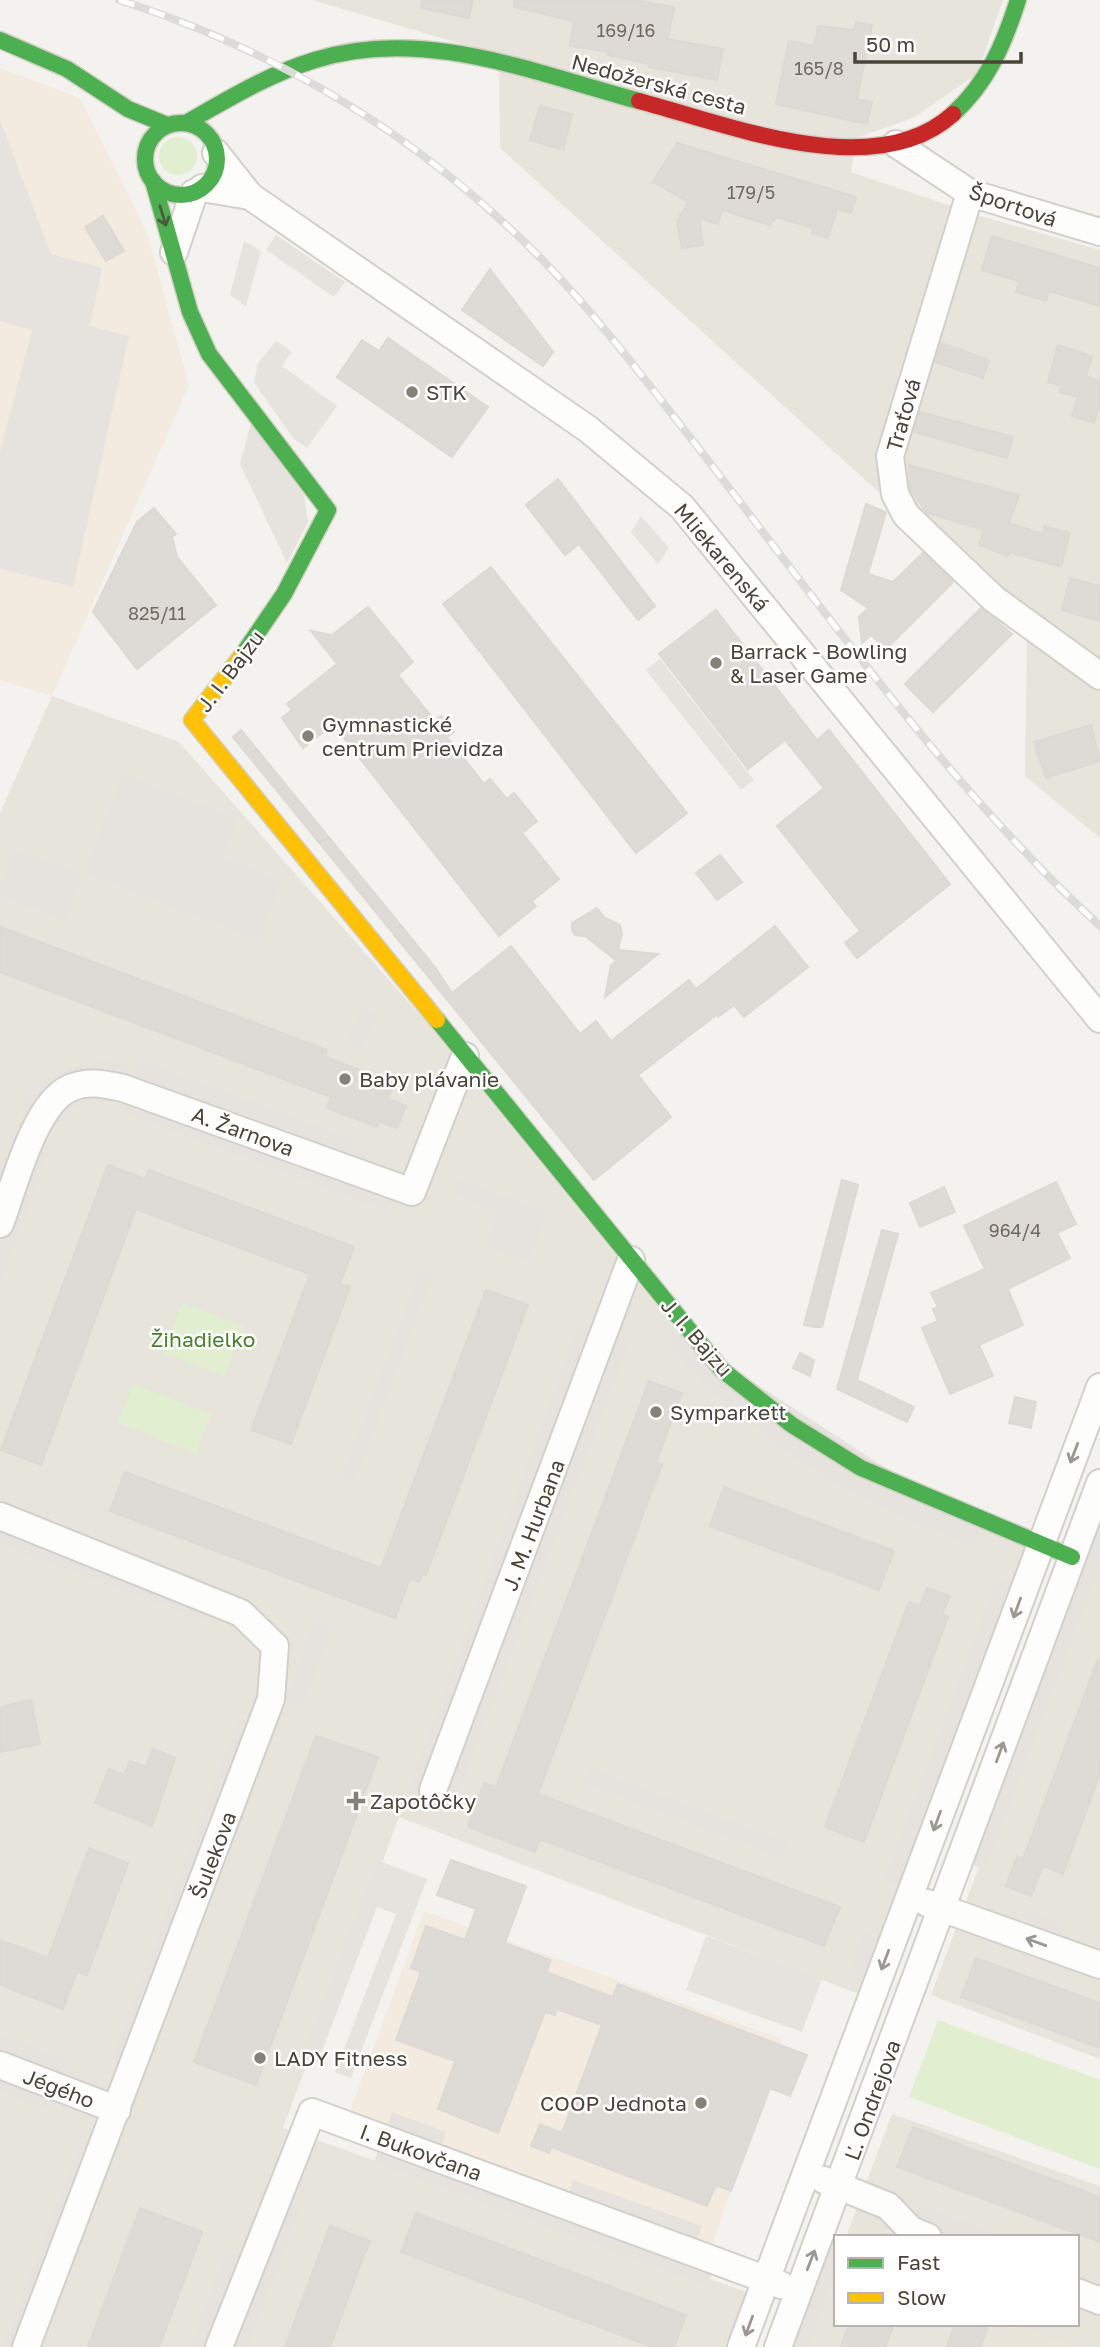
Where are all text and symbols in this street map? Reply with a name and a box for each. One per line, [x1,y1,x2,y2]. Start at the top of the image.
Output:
house number: 169/16 [597,19,655,41]
scale bar [855,21,1021,65]
text: 50 m [866,31,915,57]
street label: Nedožerská cesta [569,48,749,120]
house number: 165/8 [794,57,844,79]
street label: Športová [966,178,1060,232]
house number: 179/5 [727,181,775,203]
one-way arrow [158,205,171,227]
street label: Traťová [880,376,926,454]
place label: STK [426,379,467,405]
marker: STK [404,384,420,400]
street label: Mliekarenská [669,497,775,617]
house number: 825/11 [128,602,186,624]
street label: J. I. Bajzu [191,625,269,717]
place label: Barrack - Bowling & Laser Game [730,638,907,688]
marker: Barrack - Bowling & Laser Game [708,655,724,671]
place label: Gymnastické centrum Prievidza [322,711,504,761]
marker: Gymnastické centrum Prievidza [300,728,316,744]
place label: Baby plávanie [359,1066,499,1092]
marker: Baby plávanie [337,1071,353,1087]
street label: A. Žarnova [188,1101,298,1161]
house number: 964/4 [989,1219,1041,1241]
street label: J. I. Bajzu [656,1292,738,1382]
park label: Žihadielko [151,1326,255,1352]
place label: Symparkett [670,1399,787,1425]
marker: Symparkett [648,1404,664,1420]
one-way arrow [1067,1442,1080,1464]
street label: J. M. Hurbana [496,1456,570,1594]
one-way arrow [1009,1597,1022,1619]
one-way arrow [995,1742,1008,1764]
place label: Zapotôčky [370,1788,476,1814]
marker: Zapotôčky [348,1793,364,1809]
street label: Šulekova [184,1808,242,1902]
one-way arrow [930,1810,942,1832]
one-way arrow [1025,1935,1047,1947]
one-way arrow [878,1948,890,1970]
street label: Ľ. Ondrejova [838,2036,906,2164]
place label: LADY Fitness [274,2045,407,2071]
marker: LADY Fitness [252,2050,268,2066]
street label: Jégého [20,2063,98,2113]
place label: COOP Jednota [540,2090,687,2116]
marker: COOP Jednota [693,2095,709,2111]
street label: I. Bukovčana [356,2118,486,2186]
legend [834,2235,1079,2326]
text: Fast [897,2249,940,2275]
one-way arrow [806,2250,819,2272]
text: Slow [897,2284,946,2310]
one-way arrow [742,2314,754,2336]

